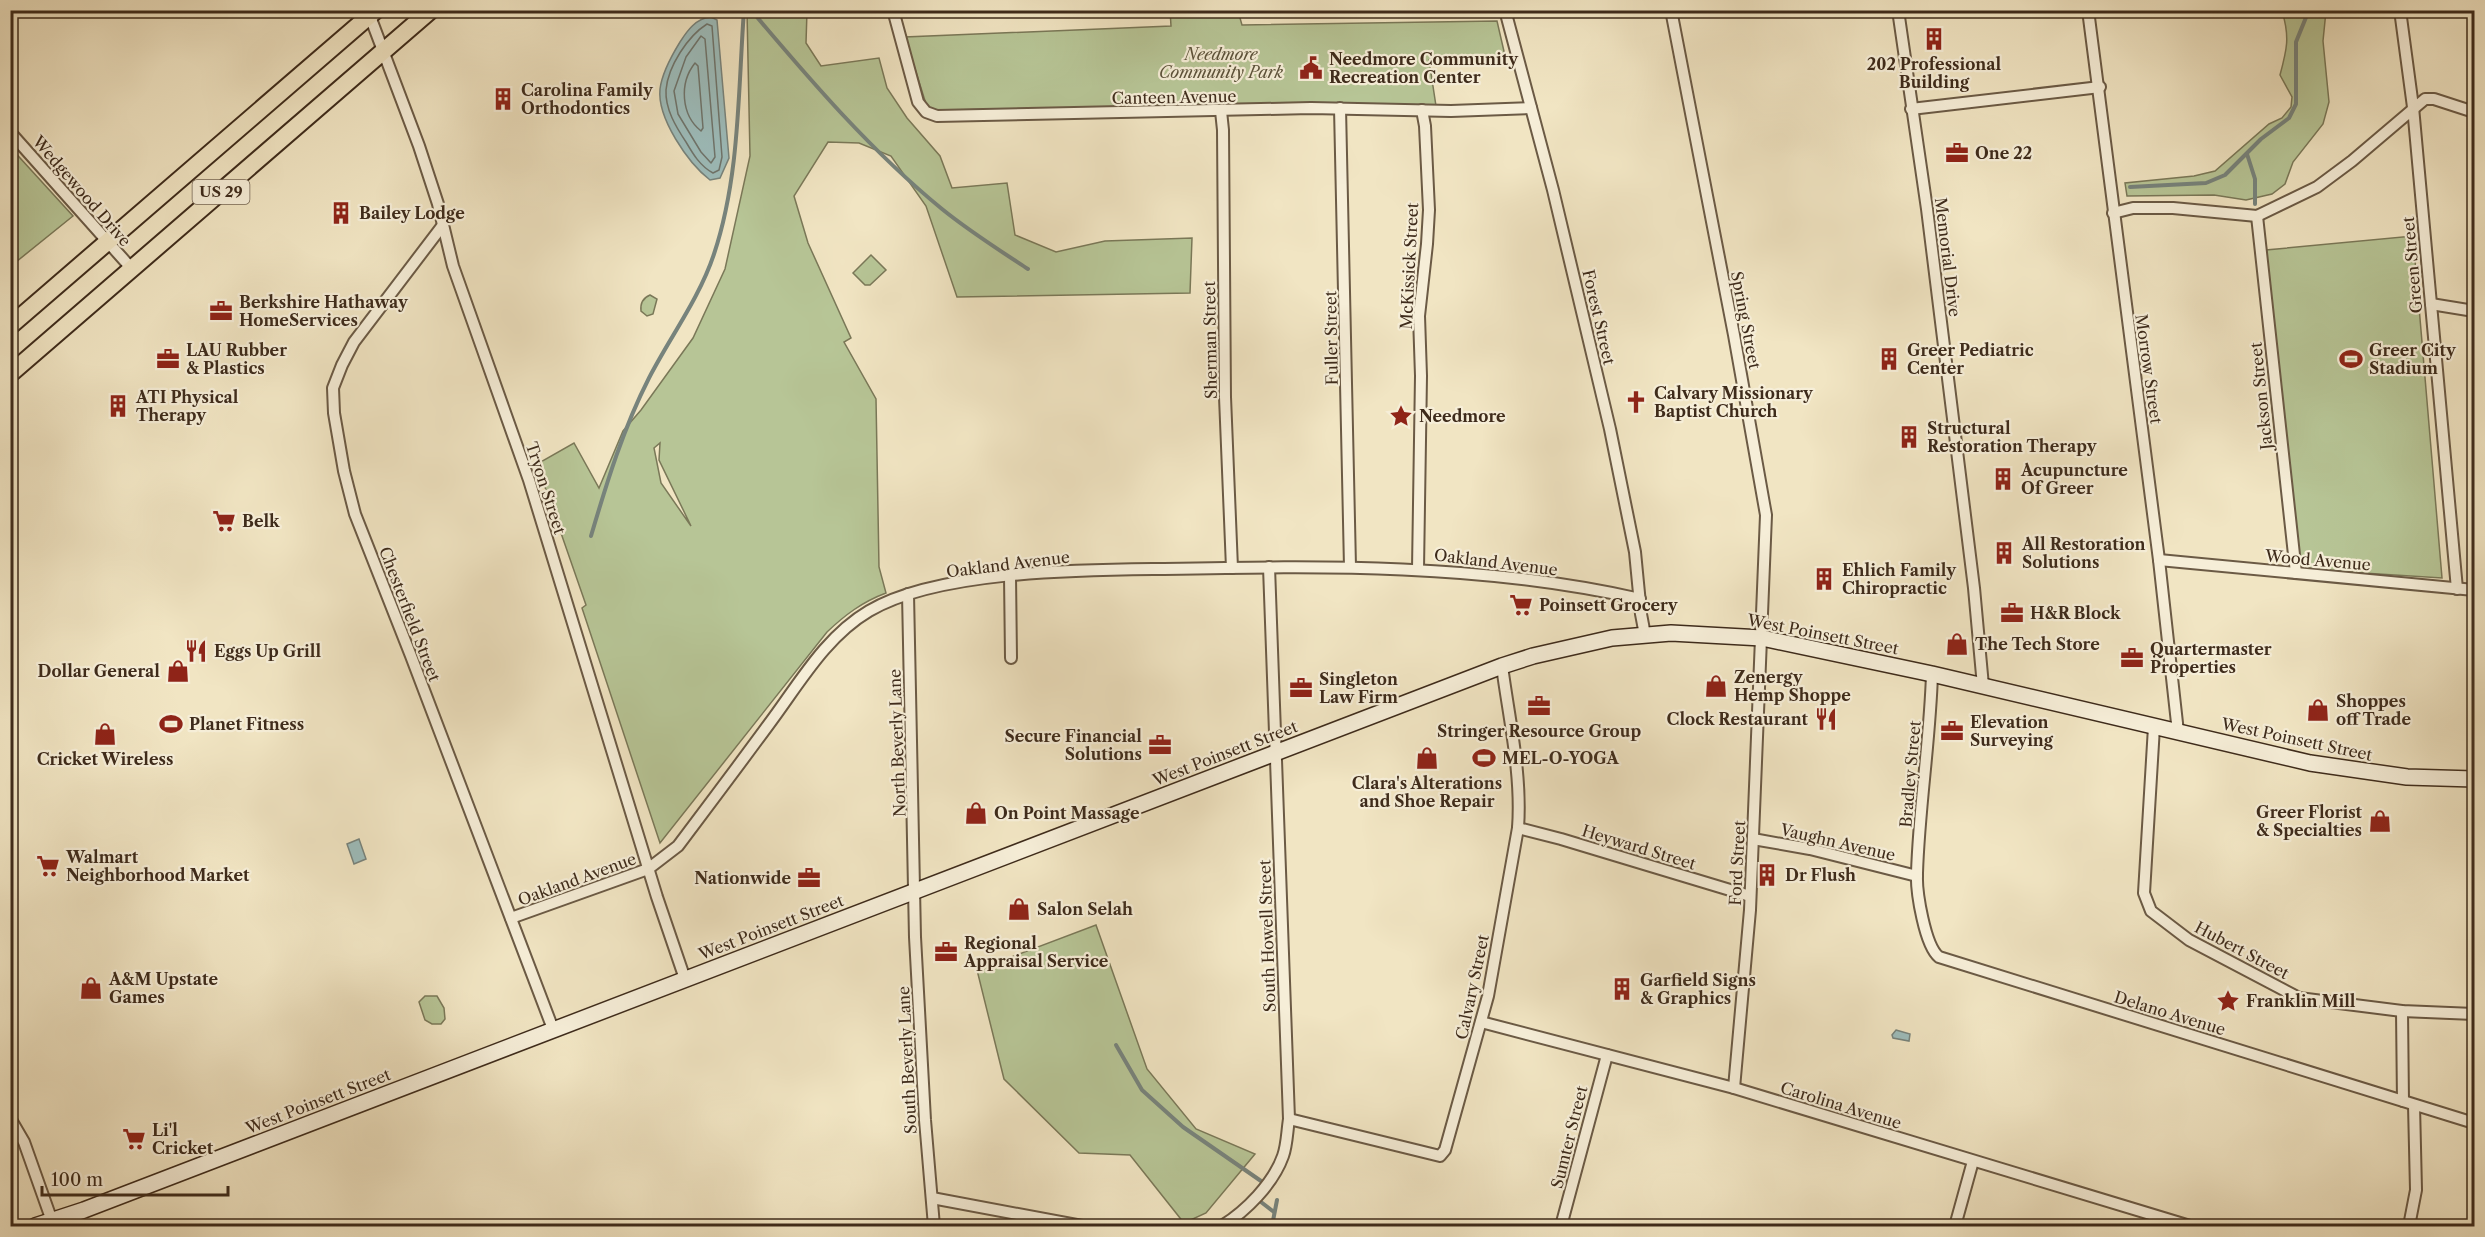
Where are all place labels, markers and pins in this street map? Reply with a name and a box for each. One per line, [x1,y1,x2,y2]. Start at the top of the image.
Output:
building icon: 202 Professional Building [1921,26,1947,52]
place label: Needmore Community Recreation Center [1329,49,1519,87]
place label: 202 Professional Building [1867,54,2002,92]
public building icon: Needmore Community Recreation Center [1298,55,1324,81]
place label: Carolina Family Orthodontics [521,80,654,118]
building icon: Carolina Family Orthodontics [490,86,516,112]
office icon: One 22 [1944,140,1970,166]
place label: One 22 [1975,143,2032,163]
building icon: Bailey Lodge [328,200,354,226]
place label: Bailey Lodge [359,203,465,223]
place label: Berkshire Hathaway HomeServices [239,292,409,330]
office icon: Berkshire Hathaway HomeServices [208,298,234,324]
place label: LAU Rubber & Plastics [186,340,287,378]
place label: Greer Pediatric Center [1907,340,2034,378]
place label: Greer City Stadium [2369,340,2457,378]
office icon: LAU Rubber & Plastics [155,346,181,372]
building icon: Greer Pediatric Center [1876,346,1902,372]
sports icon: Greer City Stadium [2338,346,2364,372]
place label: Calvary Missionary Baptist Church [1654,383,1814,421]
place label: ATI Physical Therapy [135,387,239,425]
church icon: Calvary Missionary Baptist Church [1623,389,1649,415]
building icon: ATI Physical Therapy [105,393,131,419]
place icon: Needmore [1388,403,1414,429]
place label: Needmore [1419,406,1506,426]
place label: Structural Restoration Therapy [1927,418,2098,456]
building icon: Structural Restoration Therapy [1896,424,1922,450]
place label: Acupuncture Of Greer [2020,460,2128,498]
building icon: Acupuncture Of Greer [1990,466,2016,492]
supermarket icon: Belk [211,508,237,534]
place label: Belk [242,511,280,531]
place label: All Restoration Solutions [2021,534,2146,572]
building icon: All Restoration Solutions [1991,540,2017,566]
place label: Ehlich Family Chiropractic [1842,560,1957,598]
building icon: Ehlich Family Chiropractic [1811,566,1837,592]
supermarket icon: Poinsett Grocery [1508,592,1534,618]
place label: Poinsett Grocery [1539,595,1679,615]
office icon: H&R Block [1999,600,2025,626]
place label: H&R Block [2030,603,2121,623]
shop icon: The Tech Store [1944,631,1970,657]
place label: The Tech Store [1975,634,2100,654]
restaurant icon: Eggs Up Grill [183,638,209,664]
place label: Quartermaster Properties [2150,639,2272,677]
place label: Eggs Up Grill [214,641,321,661]
office icon: Quartermaster Properties [2119,645,2145,671]
shop icon: Dollar General [165,658,191,684]
place label: Dollar General [38,661,160,681]
place label: Zenergy Hemp Shoppe [1734,667,1851,705]
place label: Singleton Law Firm [1319,669,1398,707]
shop icon: Zenergy Hemp Shoppe [1703,673,1729,699]
office icon: Singleton Law Firm [1288,675,1314,701]
place label: Shoppes off Trade [2336,691,2412,729]
office icon: Stringer Resource Group [1526,693,1552,719]
shop icon: Shoppes off Trade [2305,697,2331,723]
restaurant icon: Clock Restaurant [1813,706,1839,732]
place label: Clock Restaurant [1667,709,1809,729]
sports icon: Planet Fitness [158,711,184,737]
place label: Elevation Surveying [1970,712,2054,750]
place label: Planet Fitness [189,714,304,734]
office icon: Elevation Surveying [1939,718,1965,744]
shop icon: Cricket Wireless [92,721,118,747]
place label: Stringer Resource Group [1437,721,1641,741]
place label: Secure Financial Solutions [1004,726,1142,764]
office icon: Secure Financial Solutions [1147,732,1173,758]
shop icon: Clara's Alterations and Shoe Repair [1414,745,1440,771]
sports icon: MEL-O-YOGA [1471,745,1497,771]
place label: MEL-O-YOGA [1502,748,1620,768]
place label: Cricket Wireless [37,749,173,769]
place label: Clara's Alterations and Shoe Repair [1352,773,1502,811]
shop icon: On Point Massage [963,800,989,826]
place label: Greer Florist & Specialties [2256,802,2363,840]
place label: On Point Massage [994,803,1140,823]
shop icon: Greer Florist & Specialties [2367,808,2393,834]
place label: Walmart Neighborhood Market [65,847,250,885]
supermarket icon: Walmart Neighborhood Market [35,853,61,879]
building icon: Dr Flush [1754,862,1780,888]
office icon: Nationwide [796,865,822,891]
place label: Dr Flush [1785,865,1856,885]
place label: Nationwide [694,868,791,888]
shop icon: Salon Selah [1006,896,1032,922]
place label: Salon Selah [1037,899,1133,919]
place label: Regional Appraisal Service [963,933,1109,971]
office icon: Regional Appraisal Service [933,939,959,965]
place label: A&M Upstate Games [108,969,218,1007]
place label: Garfield Signs & Graphics [1640,970,1756,1008]
shop icon: A&M Upstate Games [78,975,104,1001]
building icon: Garfield Signs & Graphics [1609,976,1635,1002]
place icon: Franklin Mill [2215,988,2241,1014]
place label: Franklin Mill [2246,991,2356,1011]
place label: Li'l Cricket [152,1120,214,1158]
supermarket icon: Li'l Cricket [121,1126,147,1152]

